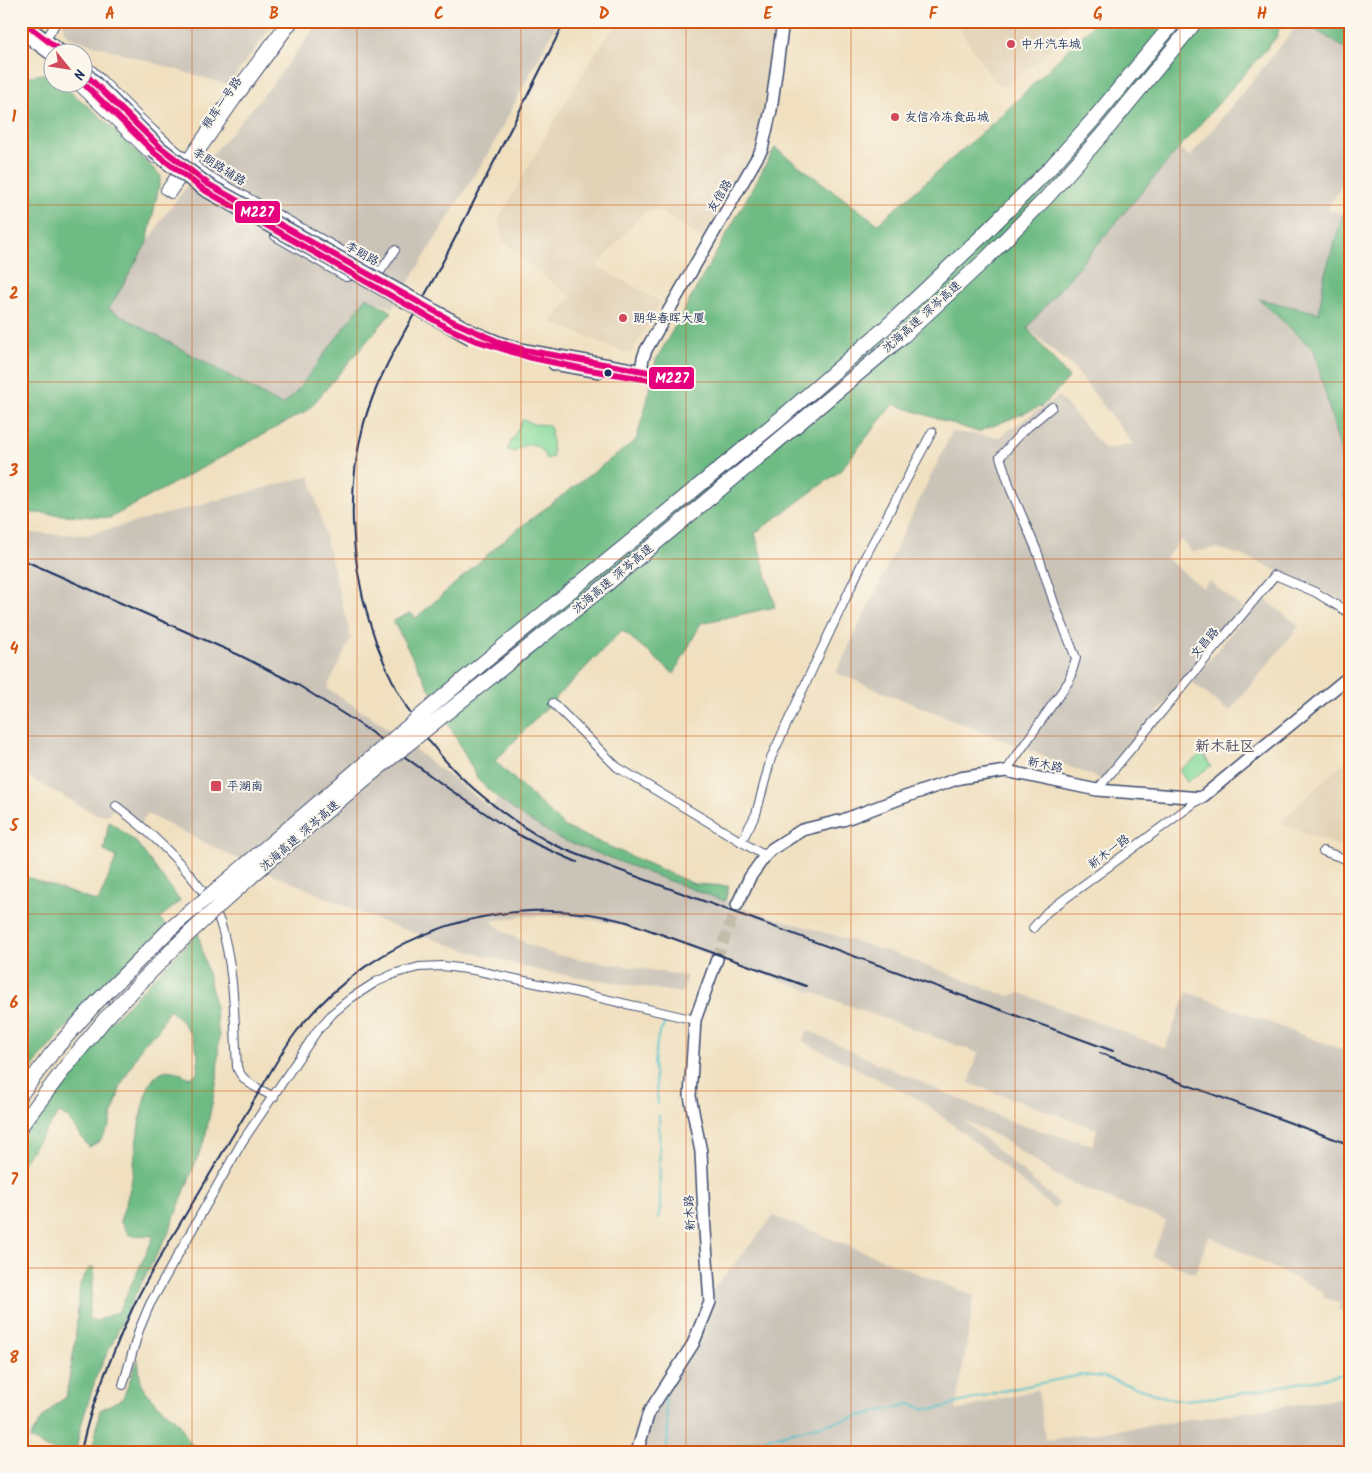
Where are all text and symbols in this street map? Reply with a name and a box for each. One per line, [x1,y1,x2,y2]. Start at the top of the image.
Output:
text: A [105,2,115,27]
text: B [269,2,279,27]
text: C [434,2,444,27]
text: D [599,2,610,27]
text: E [764,2,774,27]
text: F [929,2,939,27]
text: G [1093,2,1103,27]
text: H [1257,2,1267,27]
place label: 中升汽车城 [1021,35,1081,54]
marker: 中升汽车城 [1005,38,1017,50]
north arrow [42,42,92,92]
text: N [67,65,90,83]
street label: 粮库一号路 [197,73,247,133]
text: 1 [12,105,17,130]
place label: 友信冷冻食品城 [905,108,989,127]
marker: 友信冷冻食品城 [889,111,901,123]
street label: 李朗路辅路 [189,143,249,191]
street label: 友信路 [703,176,737,216]
line badge: M227 [234,200,281,224]
text: M227 [240,202,274,224]
street label: 李朗路 [342,237,382,271]
street label: 沈海高速 深岑高速 [878,276,966,358]
text: 2 [9,282,19,307]
place label: 朗华春晖大厦 [633,309,705,328]
marker: 朗华春晖大厦 [617,312,629,324]
line badge: M227 [648,366,695,390]
unlabelled marker [603,368,613,378]
text: M227 [655,368,689,390]
text: 3 [9,459,19,484]
street label: 沈海高速 深岑高速 [568,539,658,619]
street label: 文昌路 [1186,623,1224,663]
text: 4 [10,637,19,662]
district label: 新木社区 [1195,735,1255,759]
street label: 新木路 [1025,752,1065,778]
place label: 平湖南 [227,777,263,796]
marker: 平湖南 [209,779,223,793]
street label: 沈海高速 深岑高速 [256,796,344,876]
text: 5 [9,814,20,839]
street label: 新木一路 [1084,830,1134,874]
text: 6 [10,991,19,1016]
text: 7 [10,1168,18,1193]
street label: 新木路 [680,1195,700,1231]
text: 8 [9,1346,19,1371]

